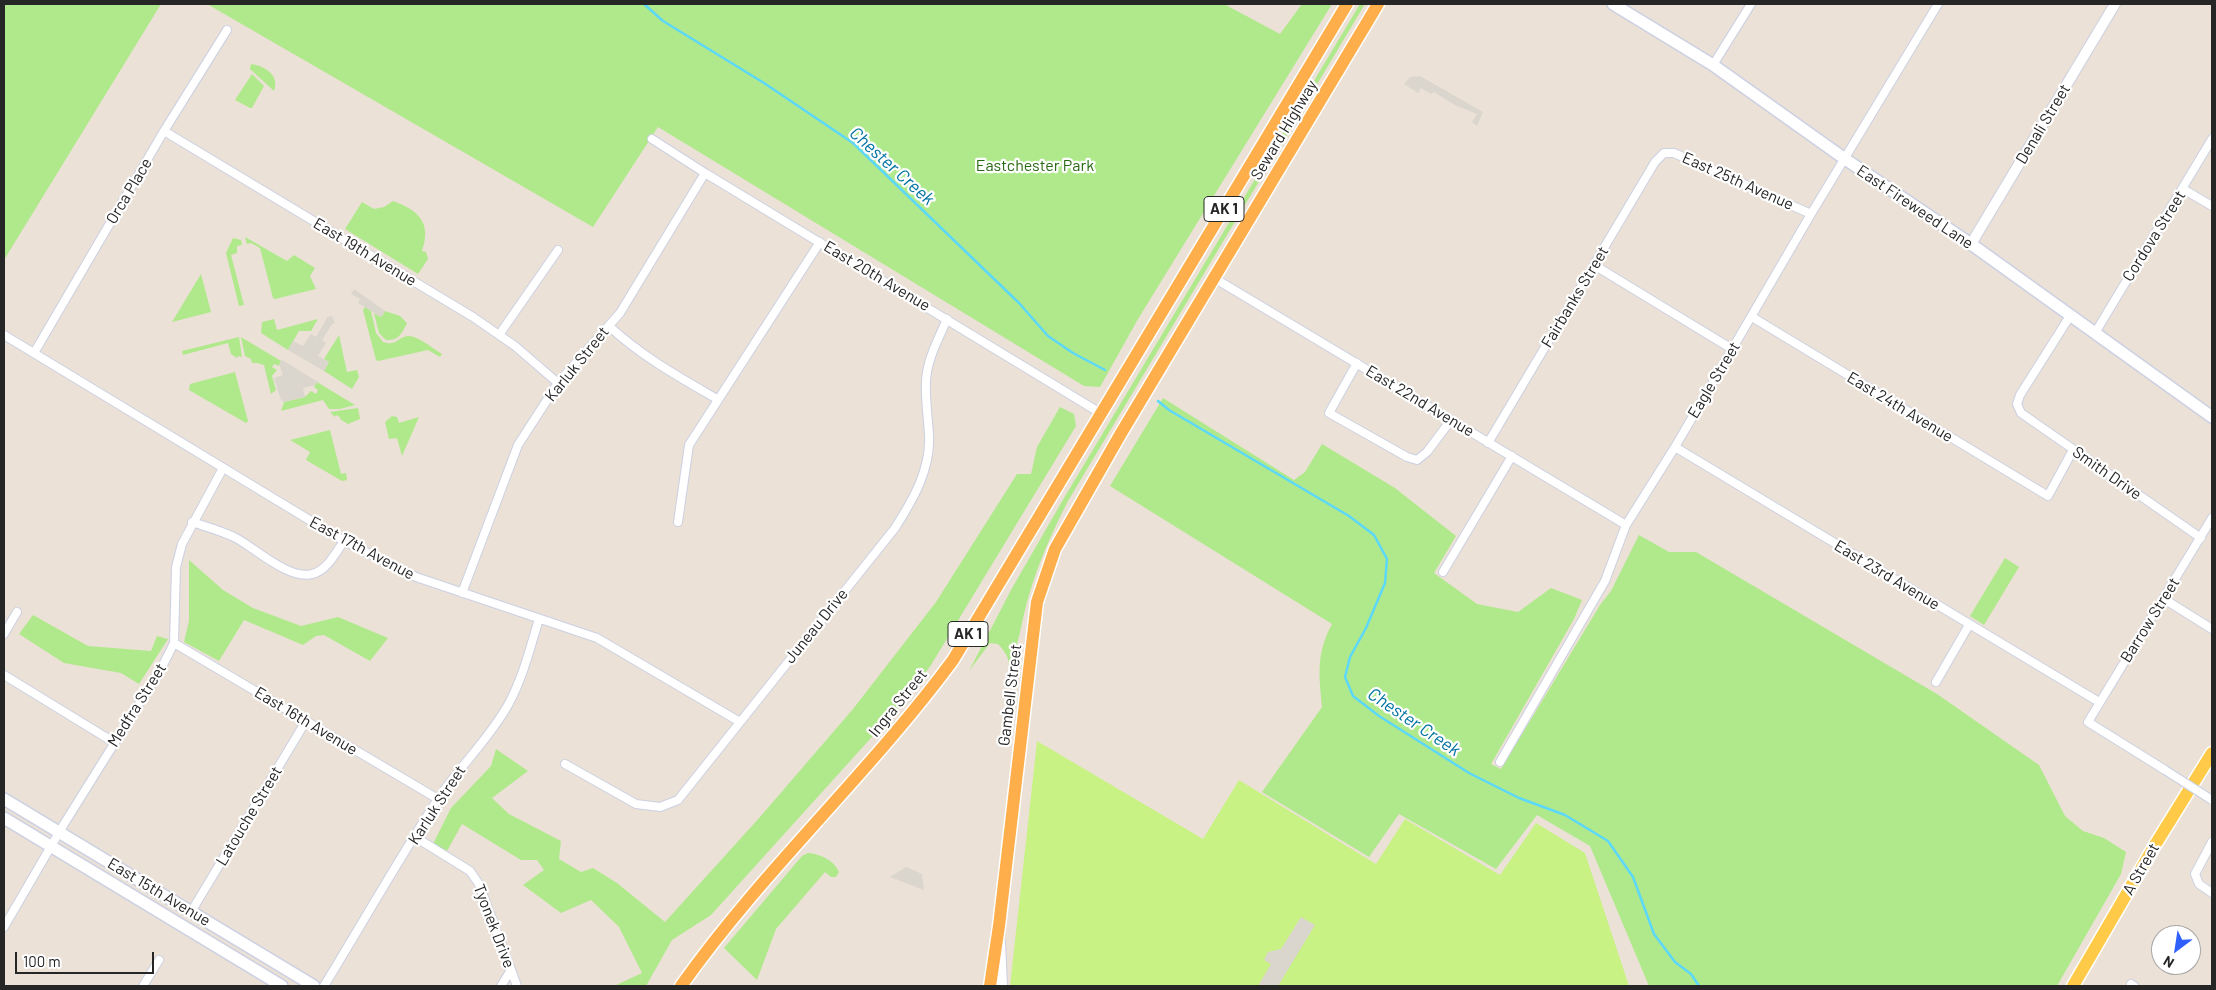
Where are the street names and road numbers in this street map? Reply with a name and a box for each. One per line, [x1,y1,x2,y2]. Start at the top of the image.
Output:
street label: Seward Highway [1247,77,1321,183]
street label: Denali Street [2012,81,2074,167]
street label: East 25th Avenue [1679,148,1797,214]
street label: Orca Place [102,155,156,227]
street label: East Fireweed Lane [1853,161,1977,253]
street label: Cordova Street [2118,187,2190,285]
road number: AK 1 [1204,196,1244,222]
street label: East 19th Avenue [310,214,420,290]
street label: East 20th Avenue [820,237,934,315]
street label: Fairbanks Street [1537,243,1613,351]
street label: Karluk Street [541,323,613,405]
street label: Eagle Street [1684,338,1744,422]
street label: East 22nd Avenue [1362,361,1478,441]
street label: East 24th Avenue [1843,368,1957,446]
street label: Smith Drive [2069,442,2145,504]
street label: East 17th Avenue [306,512,418,584]
street label: East 23rd Avenue [1831,536,1943,614]
street label: Barrow Street [2116,574,2184,666]
street label: Juneau Drive [780,585,852,667]
road number: AK 1 [948,622,988,646]
street label: Gambell Street [994,643,1026,747]
street label: Medfra Street [104,660,170,750]
street label: Ingra Street [865,665,931,741]
street label: East 16th Avenue [251,683,361,759]
street label: Karluk Street [404,762,470,848]
street label: Latouche Street [212,763,286,869]
street label: A Street [2119,840,2163,898]
street label: East 15th Avenue [104,854,214,930]
street label: Tyonek Drive [469,881,519,971]

